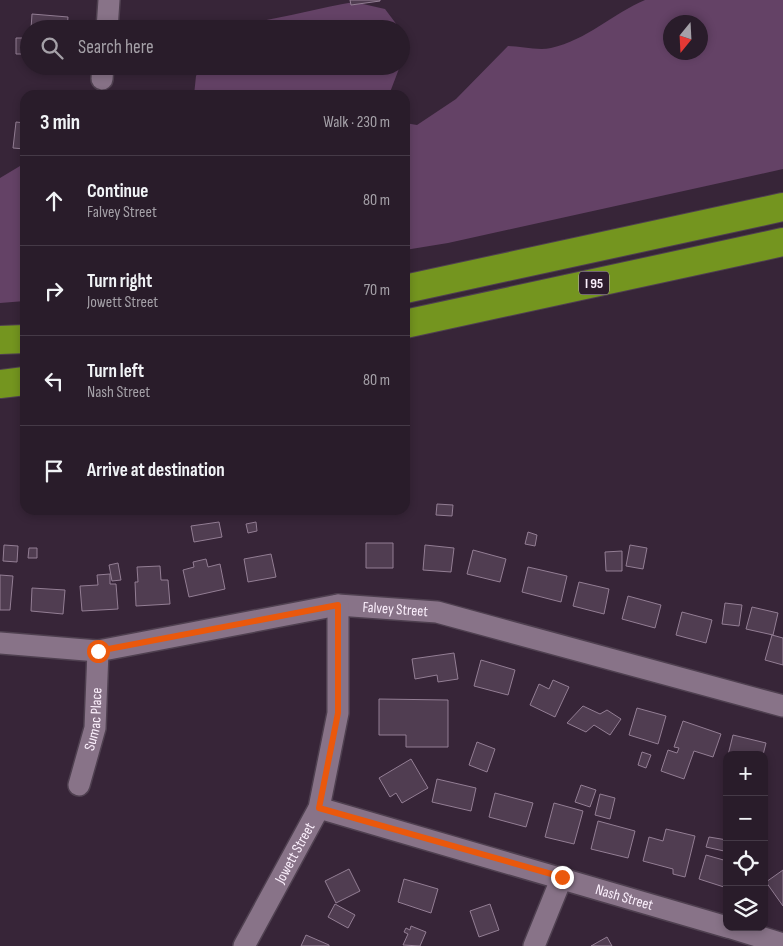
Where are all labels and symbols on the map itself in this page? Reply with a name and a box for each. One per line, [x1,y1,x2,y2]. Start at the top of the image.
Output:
north arrow [663,15,708,60]
road number: I 95 [579,272,609,294]
street label: Falvey Street [362,597,429,621]
route start [87,640,110,663]
street label: Sumac Place [80,687,106,753]
street label: Jowett Street [270,819,319,888]
route end [551,866,574,889]
street label: Nash Street [593,880,656,915]

